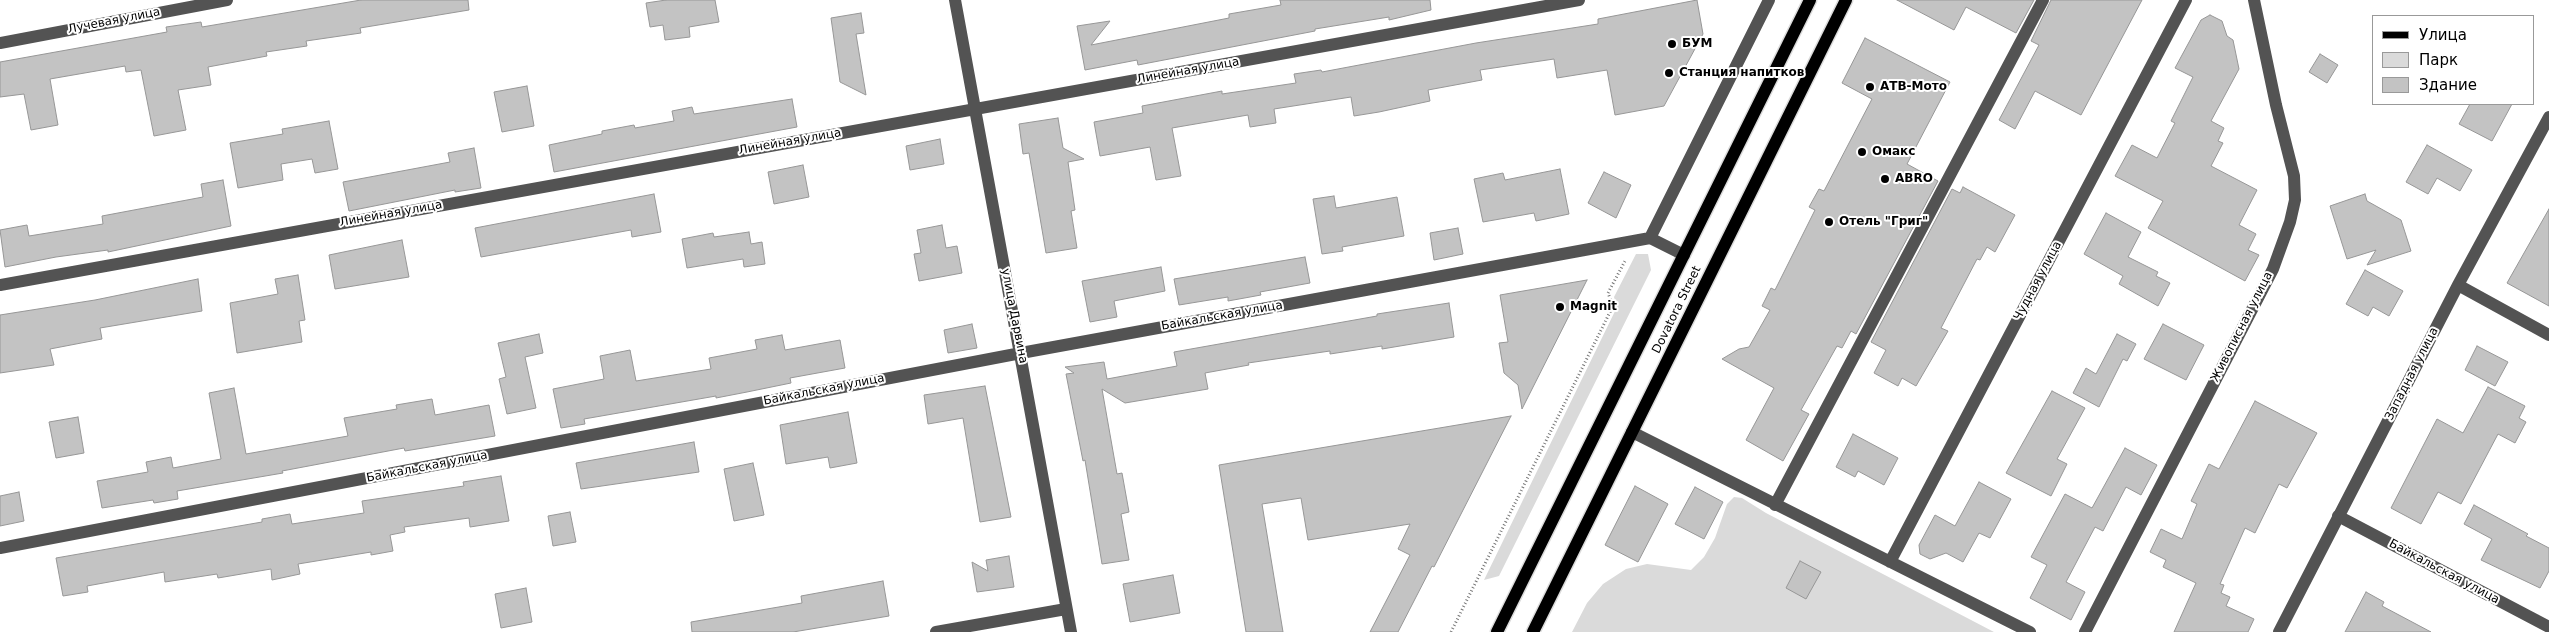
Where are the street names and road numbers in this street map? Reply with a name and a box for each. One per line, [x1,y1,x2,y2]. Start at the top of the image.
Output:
street label: Лучевая улица [66,5,162,37]
street label: Линейная улица [1135,55,1241,87]
street label: Линейная улица [737,126,843,158]
street label: Линейная улица [338,198,444,230]
street label: Чудная улица [2011,239,2065,323]
street label: Dovatora Street [1650,264,1704,356]
street label: улица Дарвина [998,267,1030,365]
street label: Живописная улица [2208,270,2276,384]
street label: Байкальская улица [1160,298,1284,334]
street label: Западная улица [2382,325,2442,423]
street label: Байкальская улица [762,371,886,409]
street label: Байкальская улица [365,448,489,486]
street label: Байкальская улица [2386,537,2502,607]

